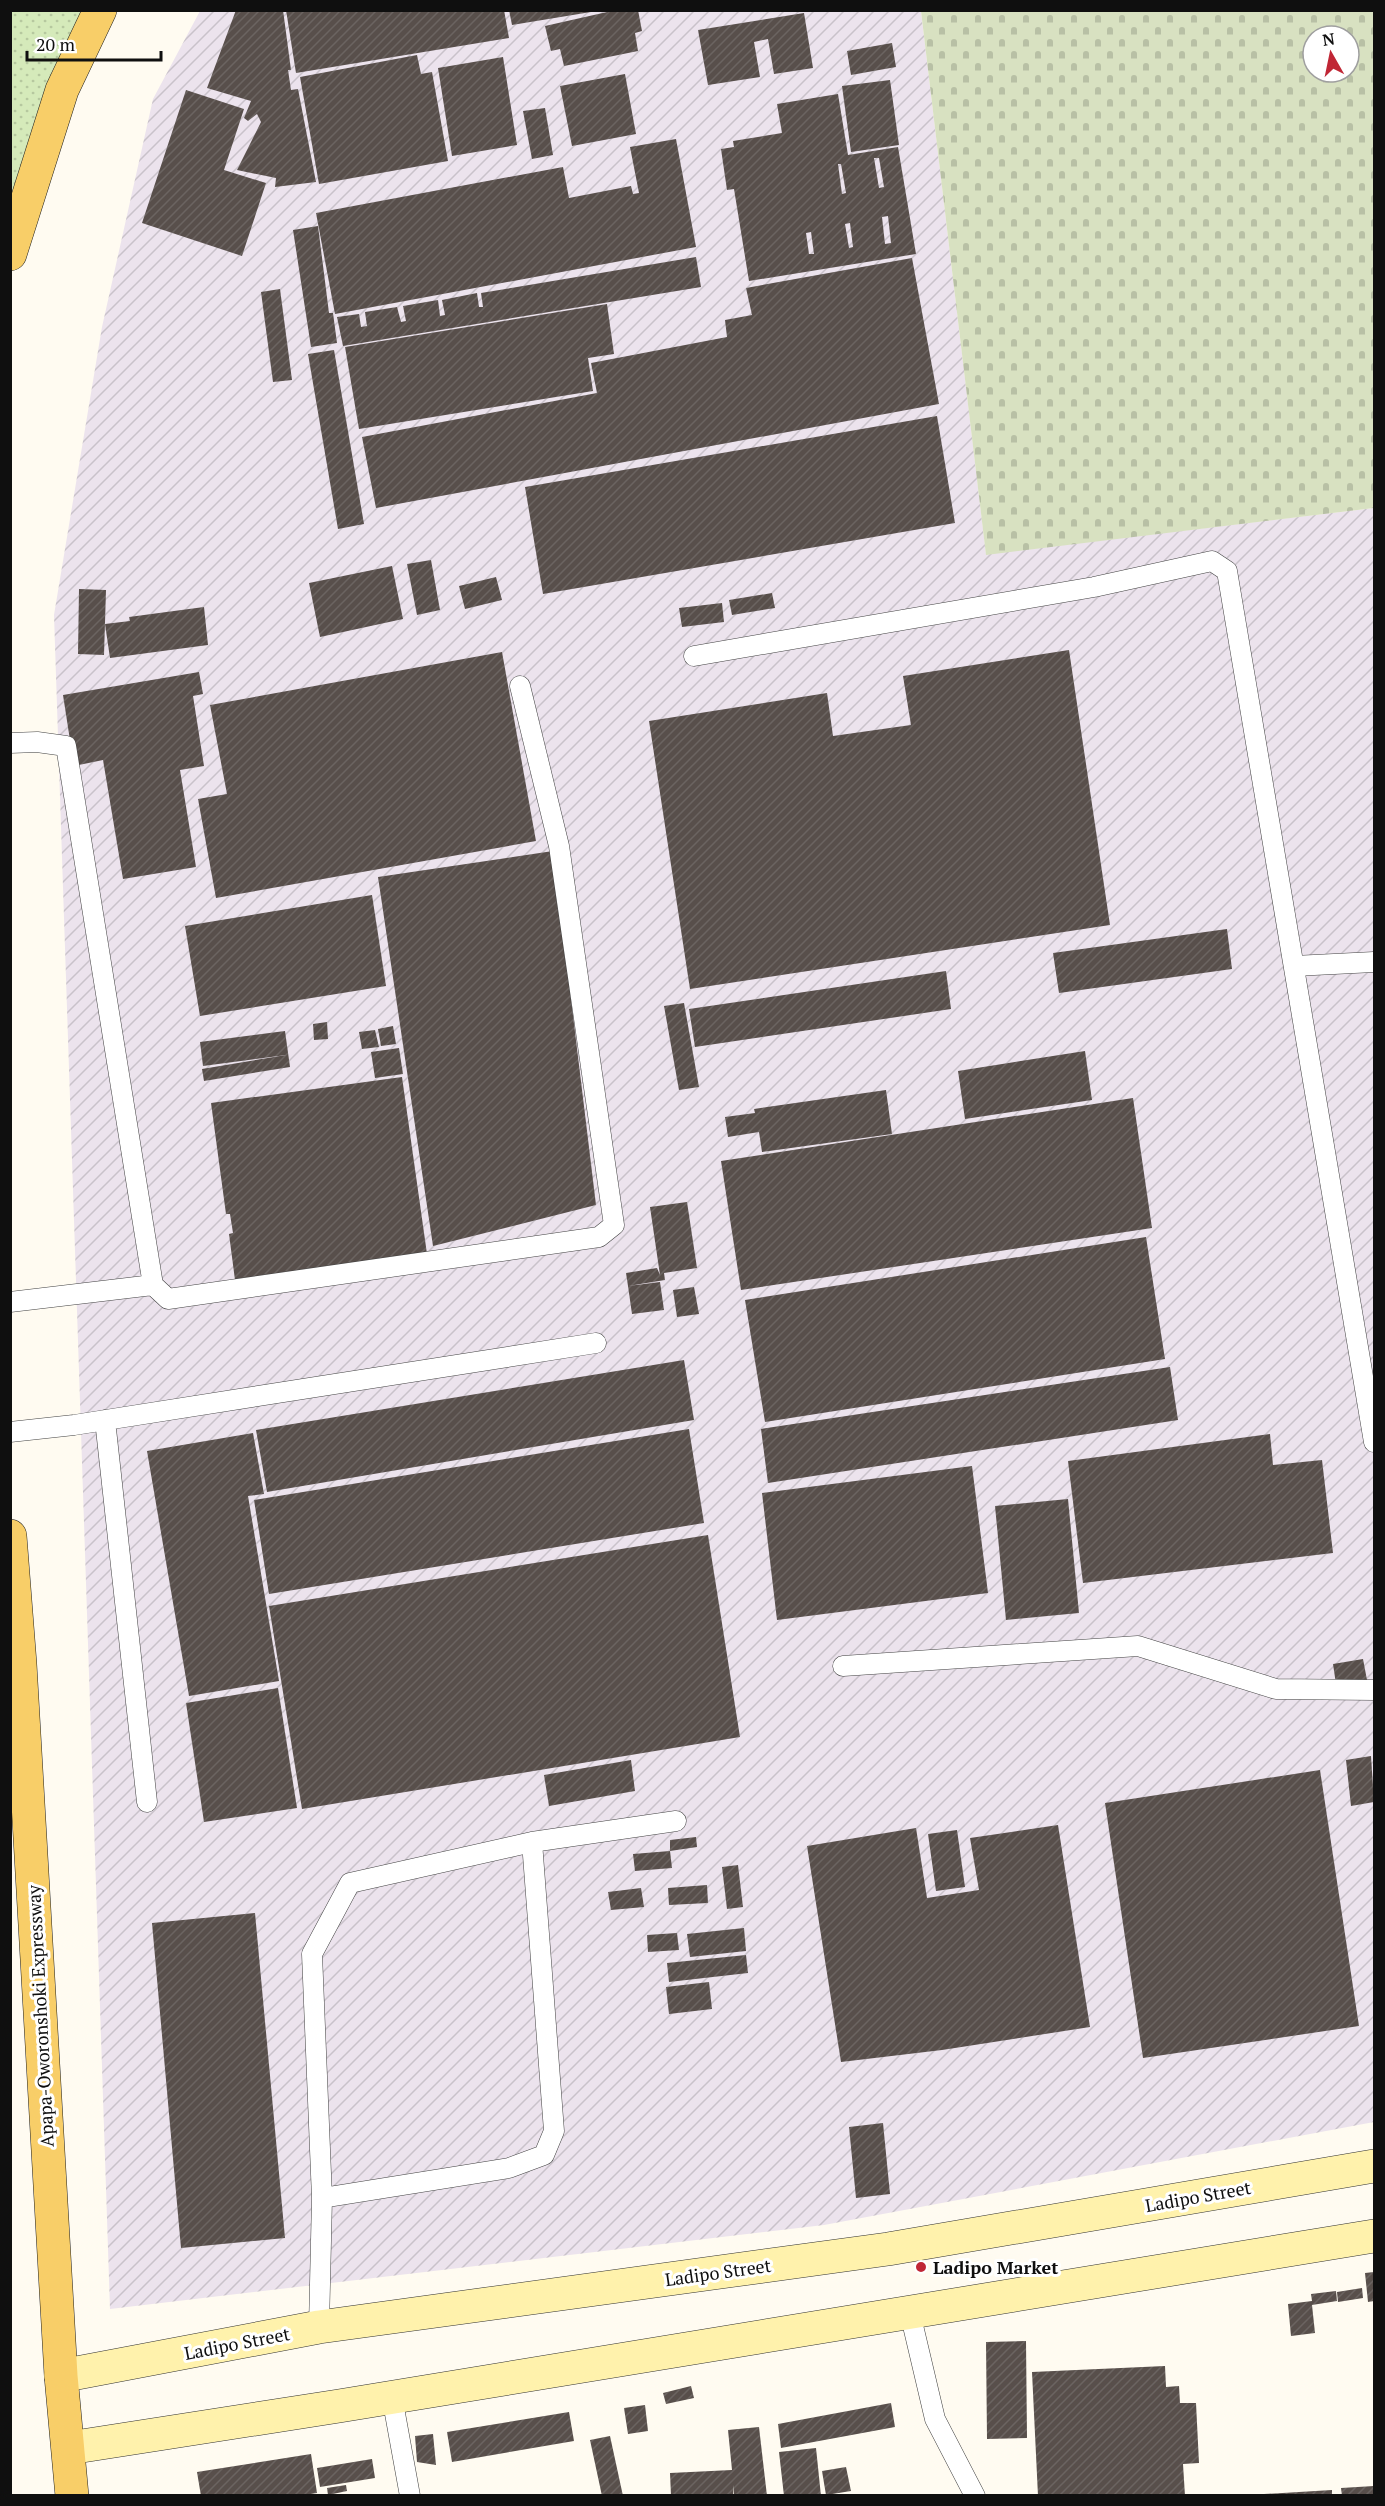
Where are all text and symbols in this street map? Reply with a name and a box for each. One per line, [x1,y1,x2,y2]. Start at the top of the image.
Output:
scale bar [27,24,160,62]
north arrow [1301,24,1361,84]
text: N [1321,27,1336,51]
text: 20 m [36,32,76,56]
street label: Apapa-Oworonshoki Expressway [21,1883,59,2148]
street label: Ladipo Street [1143,2175,1253,2217]
street label: Ladipo Street [663,2253,773,2291]
place label: Ladipo Market [933,2255,1058,2279]
marker: Ladipo Market [914,2260,928,2274]
street label: Ladipo Street [182,2321,292,2365]

